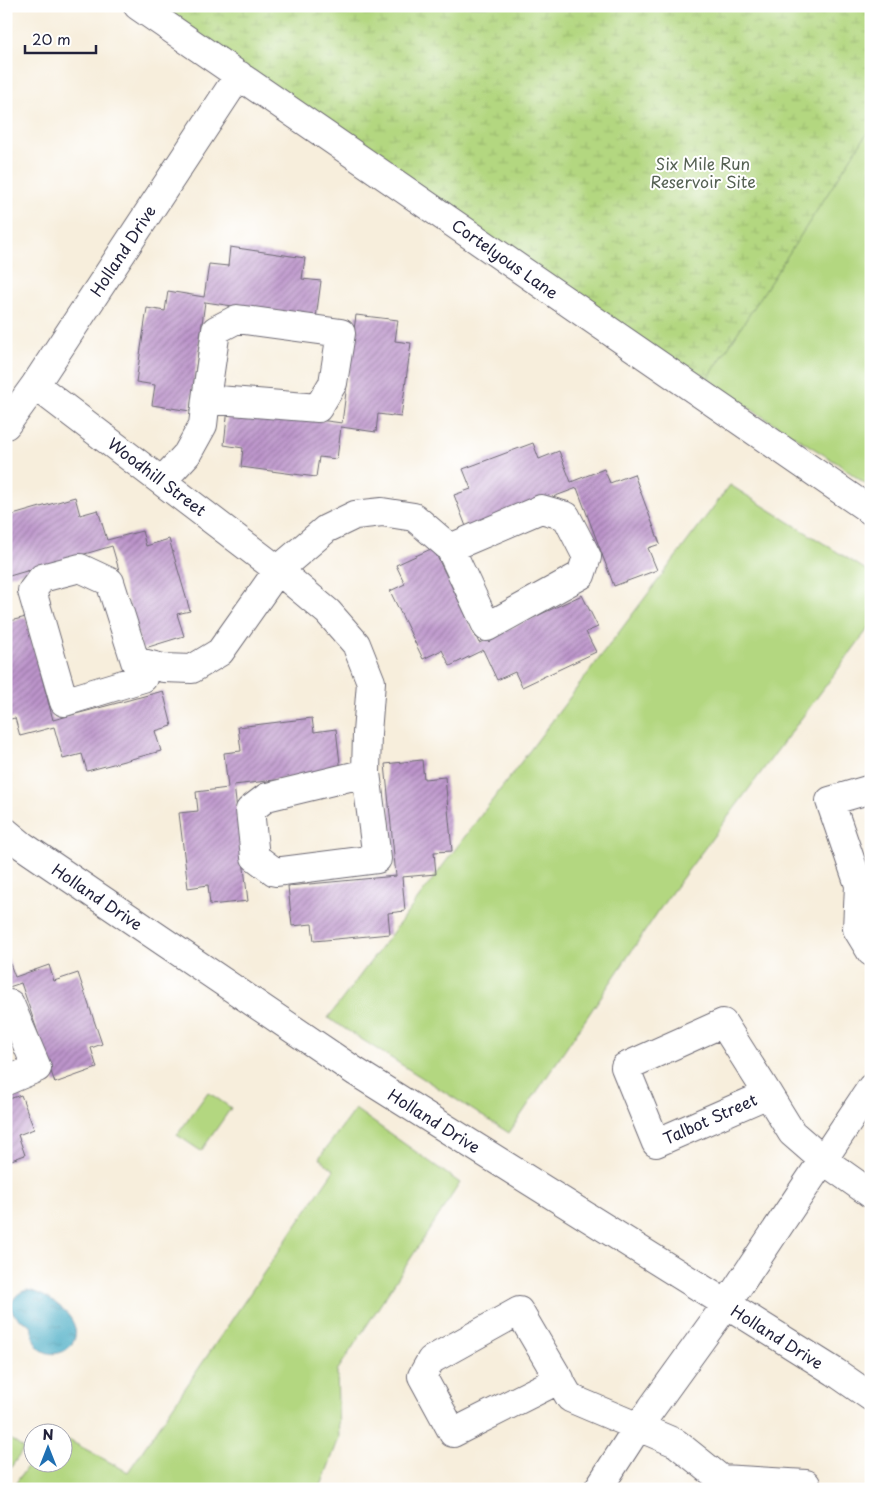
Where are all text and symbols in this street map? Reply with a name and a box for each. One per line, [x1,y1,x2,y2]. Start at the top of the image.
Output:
scale bar [25,22,96,54]
text: 20 m [32,27,71,50]
park label: Six Mile Run Reservoir Site [650,151,756,193]
street label: Holland Drive [84,200,161,301]
street label: Cortelyous Lane [447,212,564,304]
street label: Woodhill Street [103,431,212,522]
street label: Holland Drive [47,857,148,935]
street label: Holland Drive [384,1082,485,1158]
street label: Talbot Street [659,1086,761,1149]
street label: Holland Drive [727,1298,828,1374]
north arrow [22,1422,72,1472]
text: N [42,1424,54,1445]

